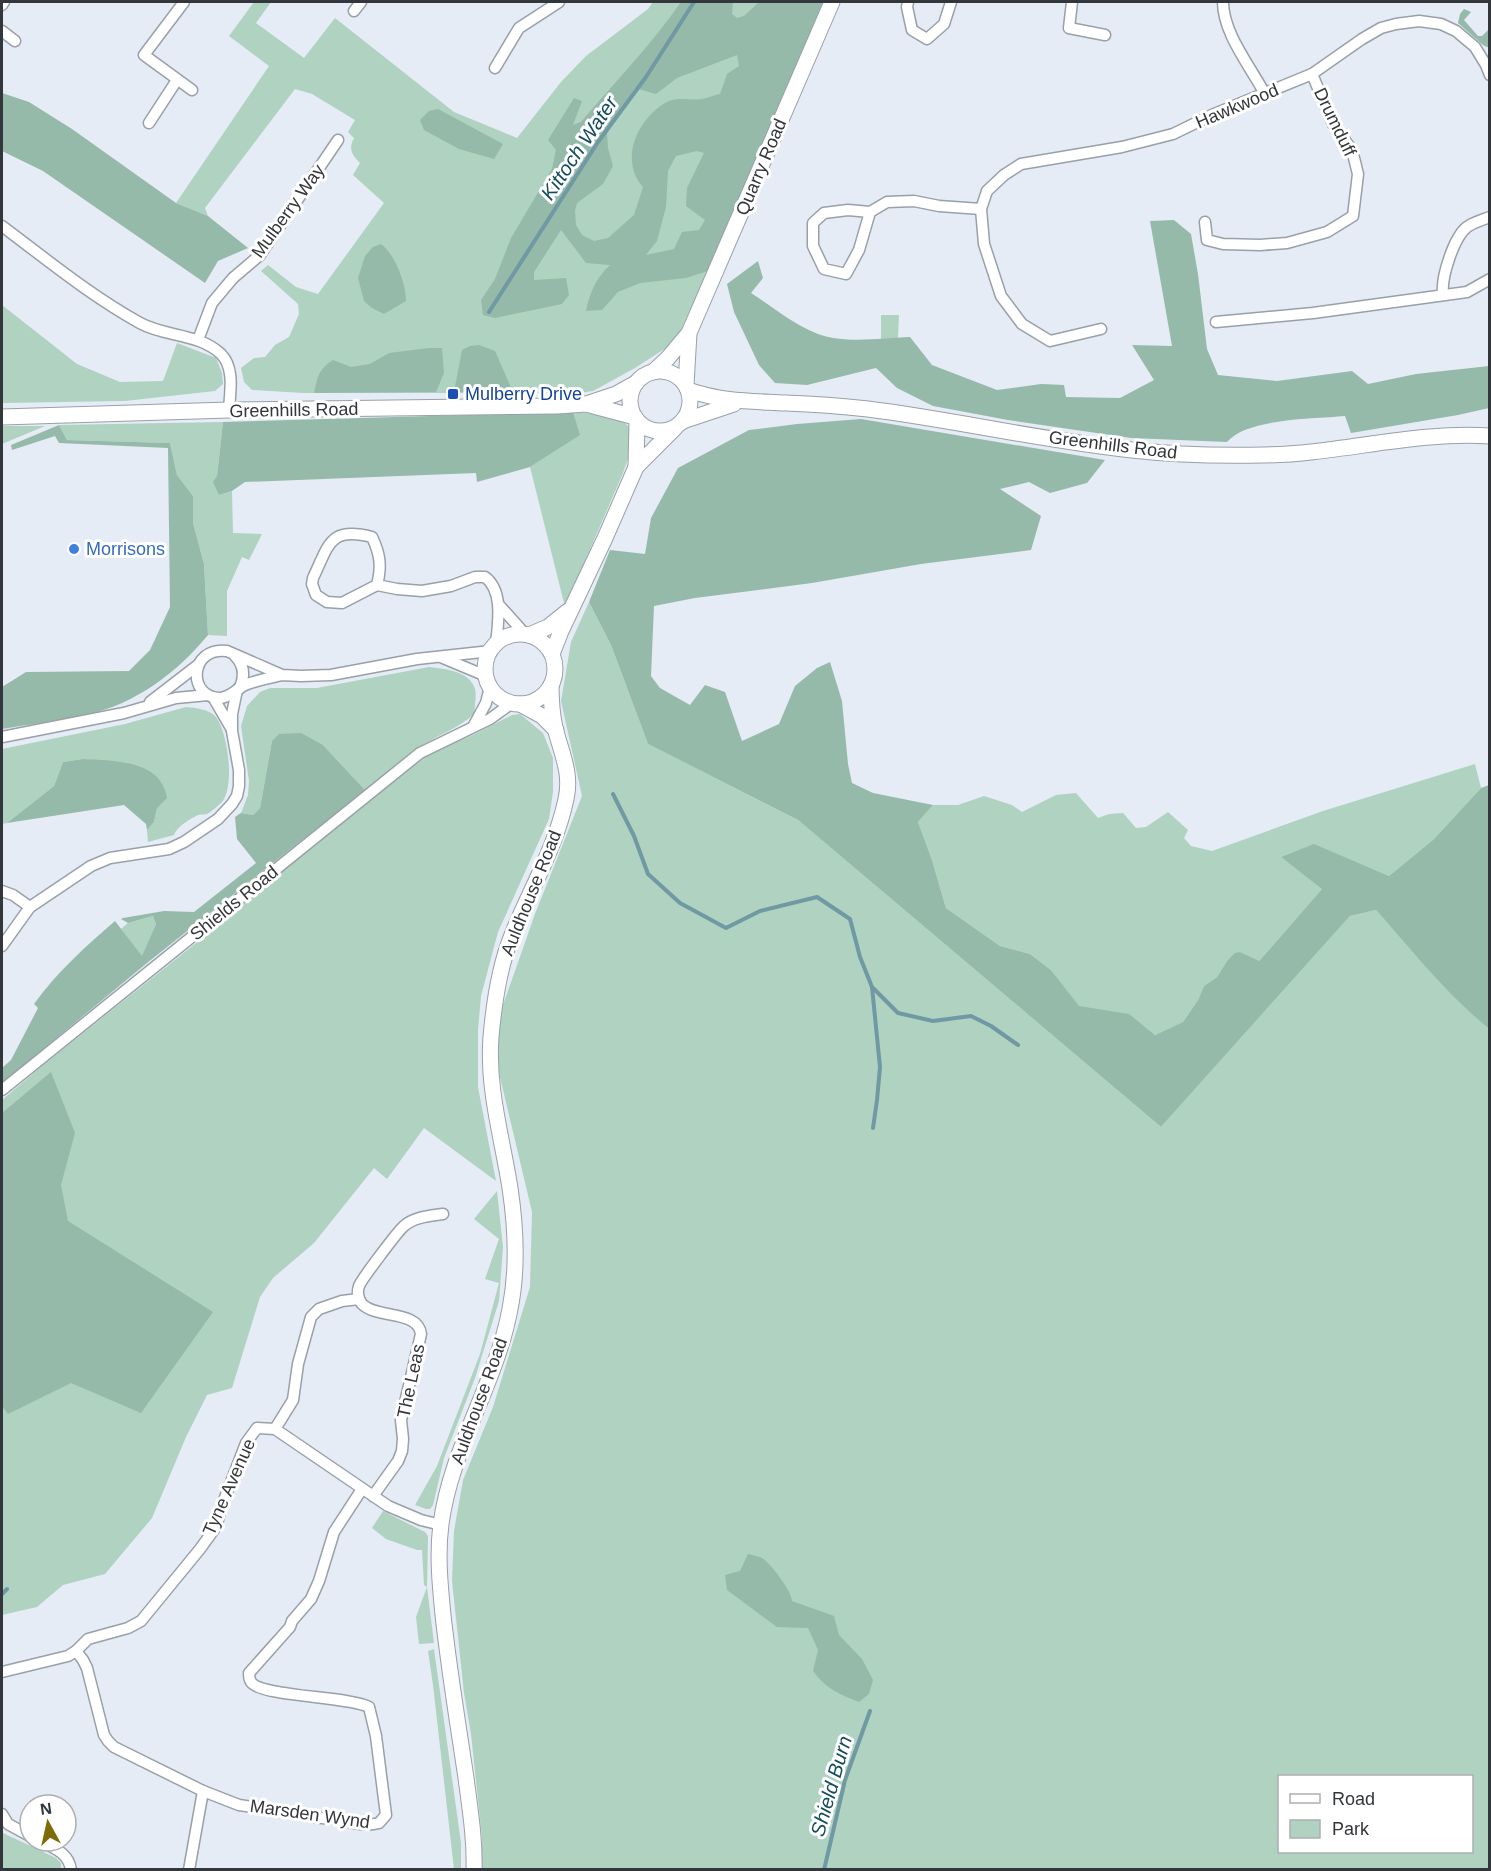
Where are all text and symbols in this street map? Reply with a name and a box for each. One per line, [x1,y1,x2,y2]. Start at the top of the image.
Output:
street label: Hawkwood [1193,80,1281,132]
street label: Drumduff [1310,84,1361,160]
water label: Kittoch Water [536,91,622,204]
street label: Quarry Road [732,116,790,218]
street label: Mulberry Way [247,160,329,262]
place label: Mulberry Drive [465,384,582,404]
marker: Mulberry Drive [446,387,460,401]
street label: Greenhills Road [229,399,359,421]
street label: Greenhills Road [1048,427,1178,463]
place label: Morrisons [86,539,165,559]
marker: Morrisons [67,542,81,556]
street label: Auldhouse Road [497,828,565,958]
street label: Shields Road [186,862,282,944]
street label: Auldhouse Road [447,1335,511,1467]
street label: The Leas [393,1342,429,1420]
street label: Tyne Avenue [199,1436,259,1538]
water label: Shield Burn [806,1733,856,1839]
legend [1278,1775,1473,1853]
text: Road [1332,1789,1375,1809]
north arrow [18,1793,78,1853]
street label: Marsden Wynd [249,1796,371,1832]
text: N [39,1799,53,1818]
text: Park [1332,1819,1370,1839]

